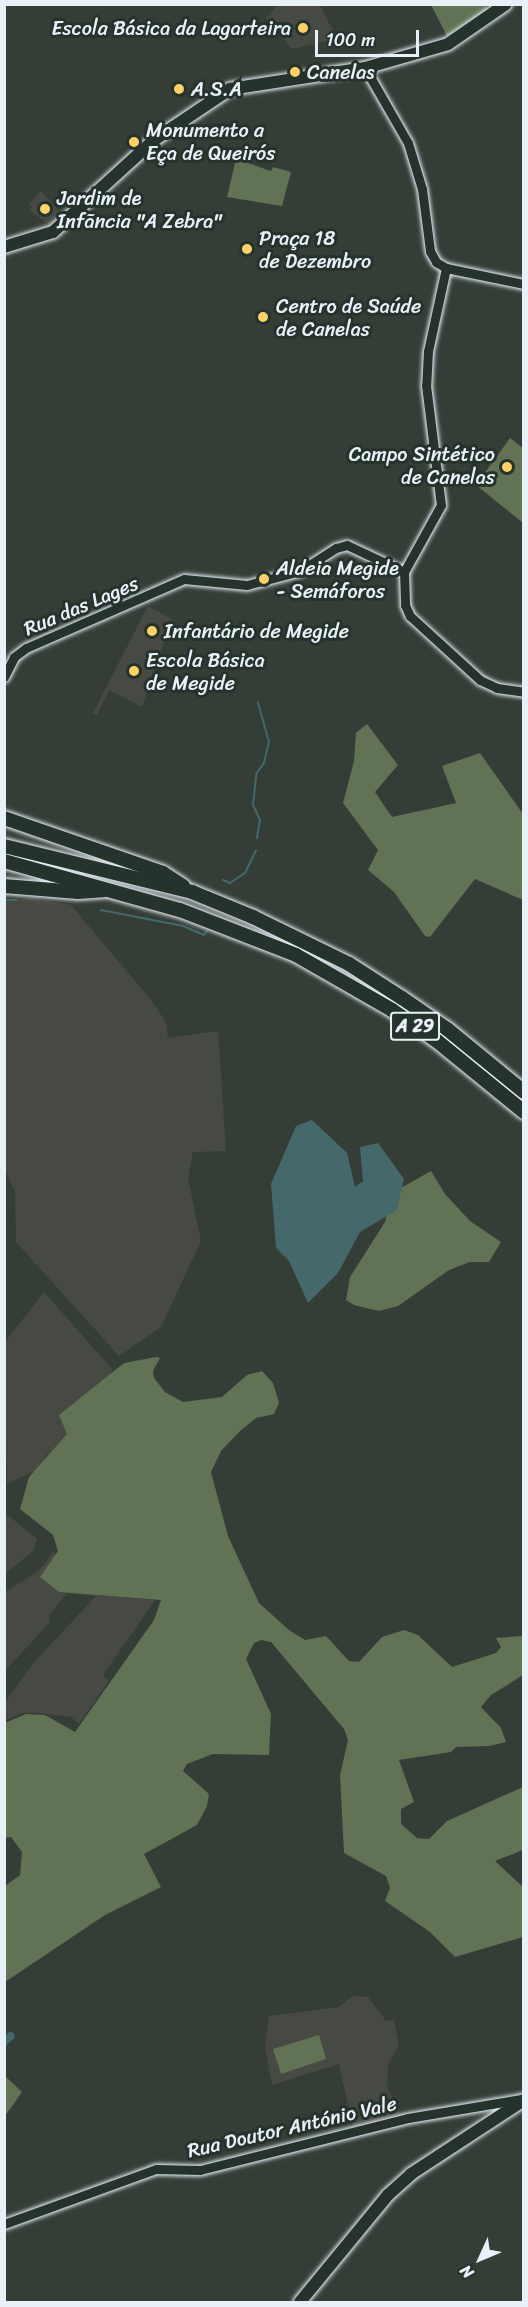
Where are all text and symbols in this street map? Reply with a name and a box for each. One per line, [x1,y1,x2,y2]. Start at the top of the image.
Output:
place label: Escola Básica da Lagarteira [52,16,291,40]
scale bar [318,18,422,56]
marker: Escola Básica da Lagarteira [296,21,310,35]
text: 100 m [326,24,375,56]
place label: Canelas [307,60,375,84]
marker: Canelas [288,65,302,79]
place label: A.S.A [191,77,242,101]
marker: A.S.A [172,82,186,96]
place label: Monumento a Eça de Queirós [146,118,275,165]
marker: Monumento a Eça de Queirós [127,135,141,149]
place label: Jardim de Infãncia "A Zebra" [57,186,221,233]
marker: Jardim de Infãncia "A Zebra" [38,202,52,216]
place label: Praça 18 de Dezembro [259,226,371,273]
marker: Praça 18 de Dezembro [240,242,254,256]
place label: Centro de Saúde de Canelas [276,294,422,341]
marker: Centro de Saúde de Canelas [254,308,272,326]
place label: Campo Sintético de Canelas [350,443,495,490]
marker: Campo Sintético de Canelas [500,460,514,474]
place label: Aldeia Megide - Semáforos [276,556,399,603]
street label: Rua das Lages [20,571,142,641]
marker: Aldeia Megide - Semáforos [257,572,271,586]
place label: Infantário de Megide [164,619,348,643]
marker: Infantário de Megide [145,624,159,638]
place label: Escola Básica de Megide [146,648,265,695]
marker: Escola Básica de Megide [127,664,141,678]
road number: A 29 [390,1011,440,1041]
street label: Rua Doutor António Vale [185,2091,399,2163]
north arrow [450,2229,510,2289]
text: N [452,2258,481,2286]

